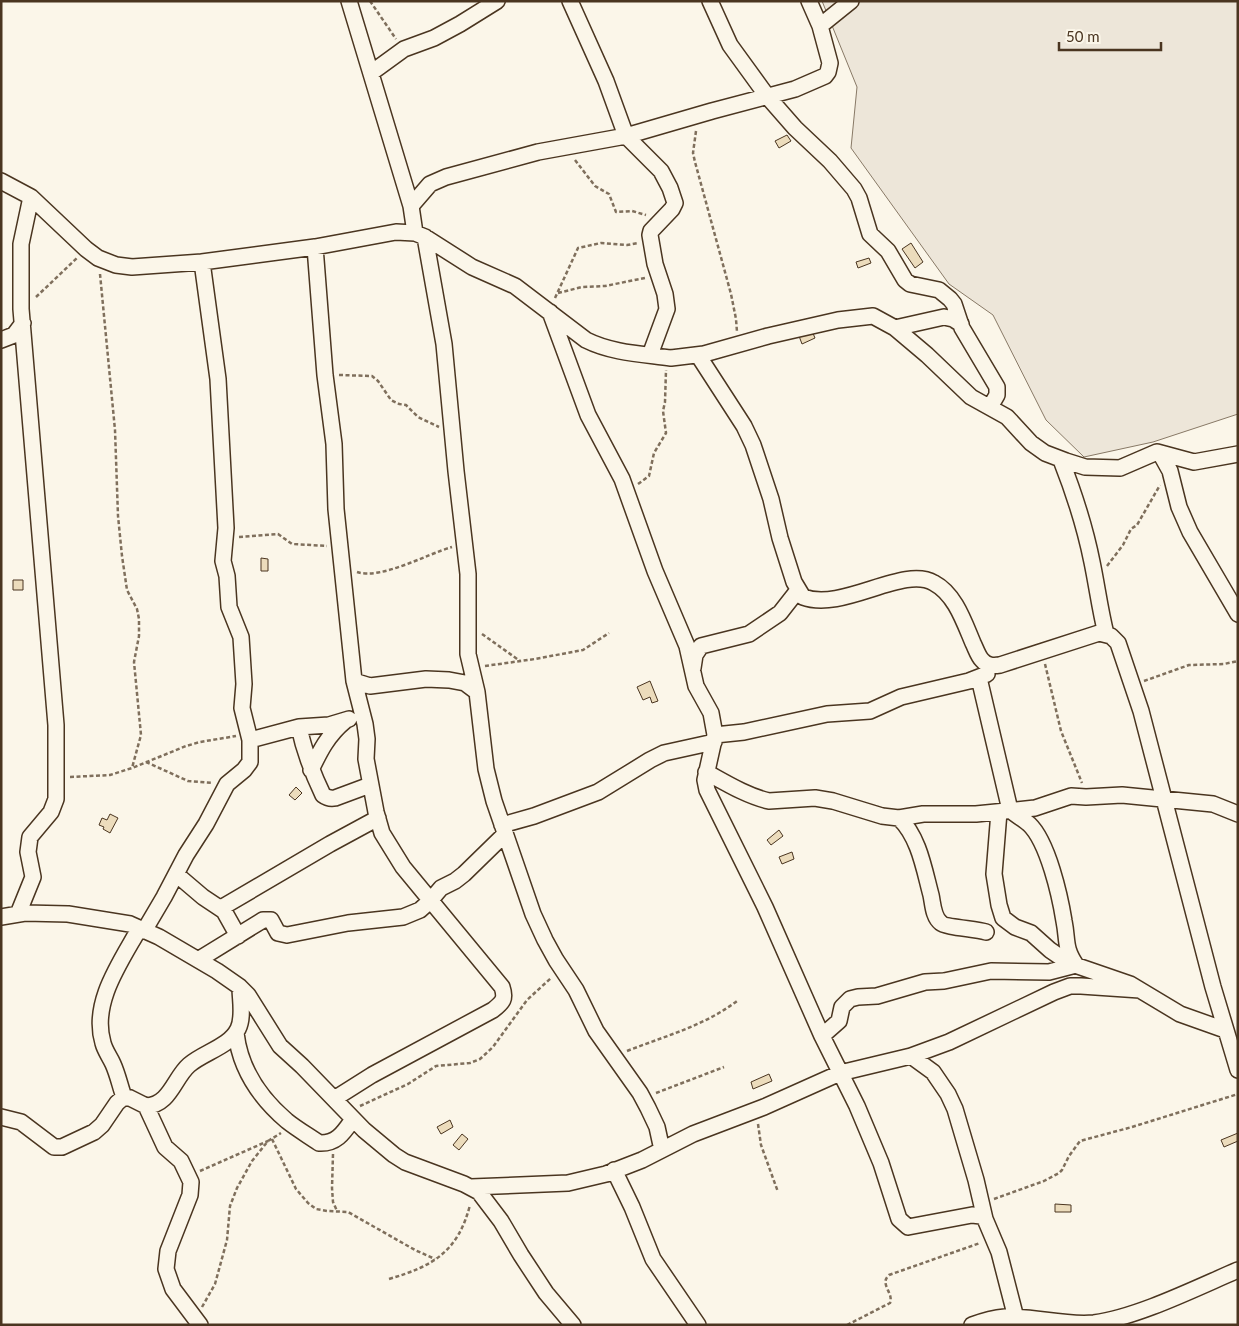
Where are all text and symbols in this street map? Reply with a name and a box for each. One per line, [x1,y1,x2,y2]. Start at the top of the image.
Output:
scale bar [1059,20,1162,52]
text: 50 m [1066,27,1100,45]

